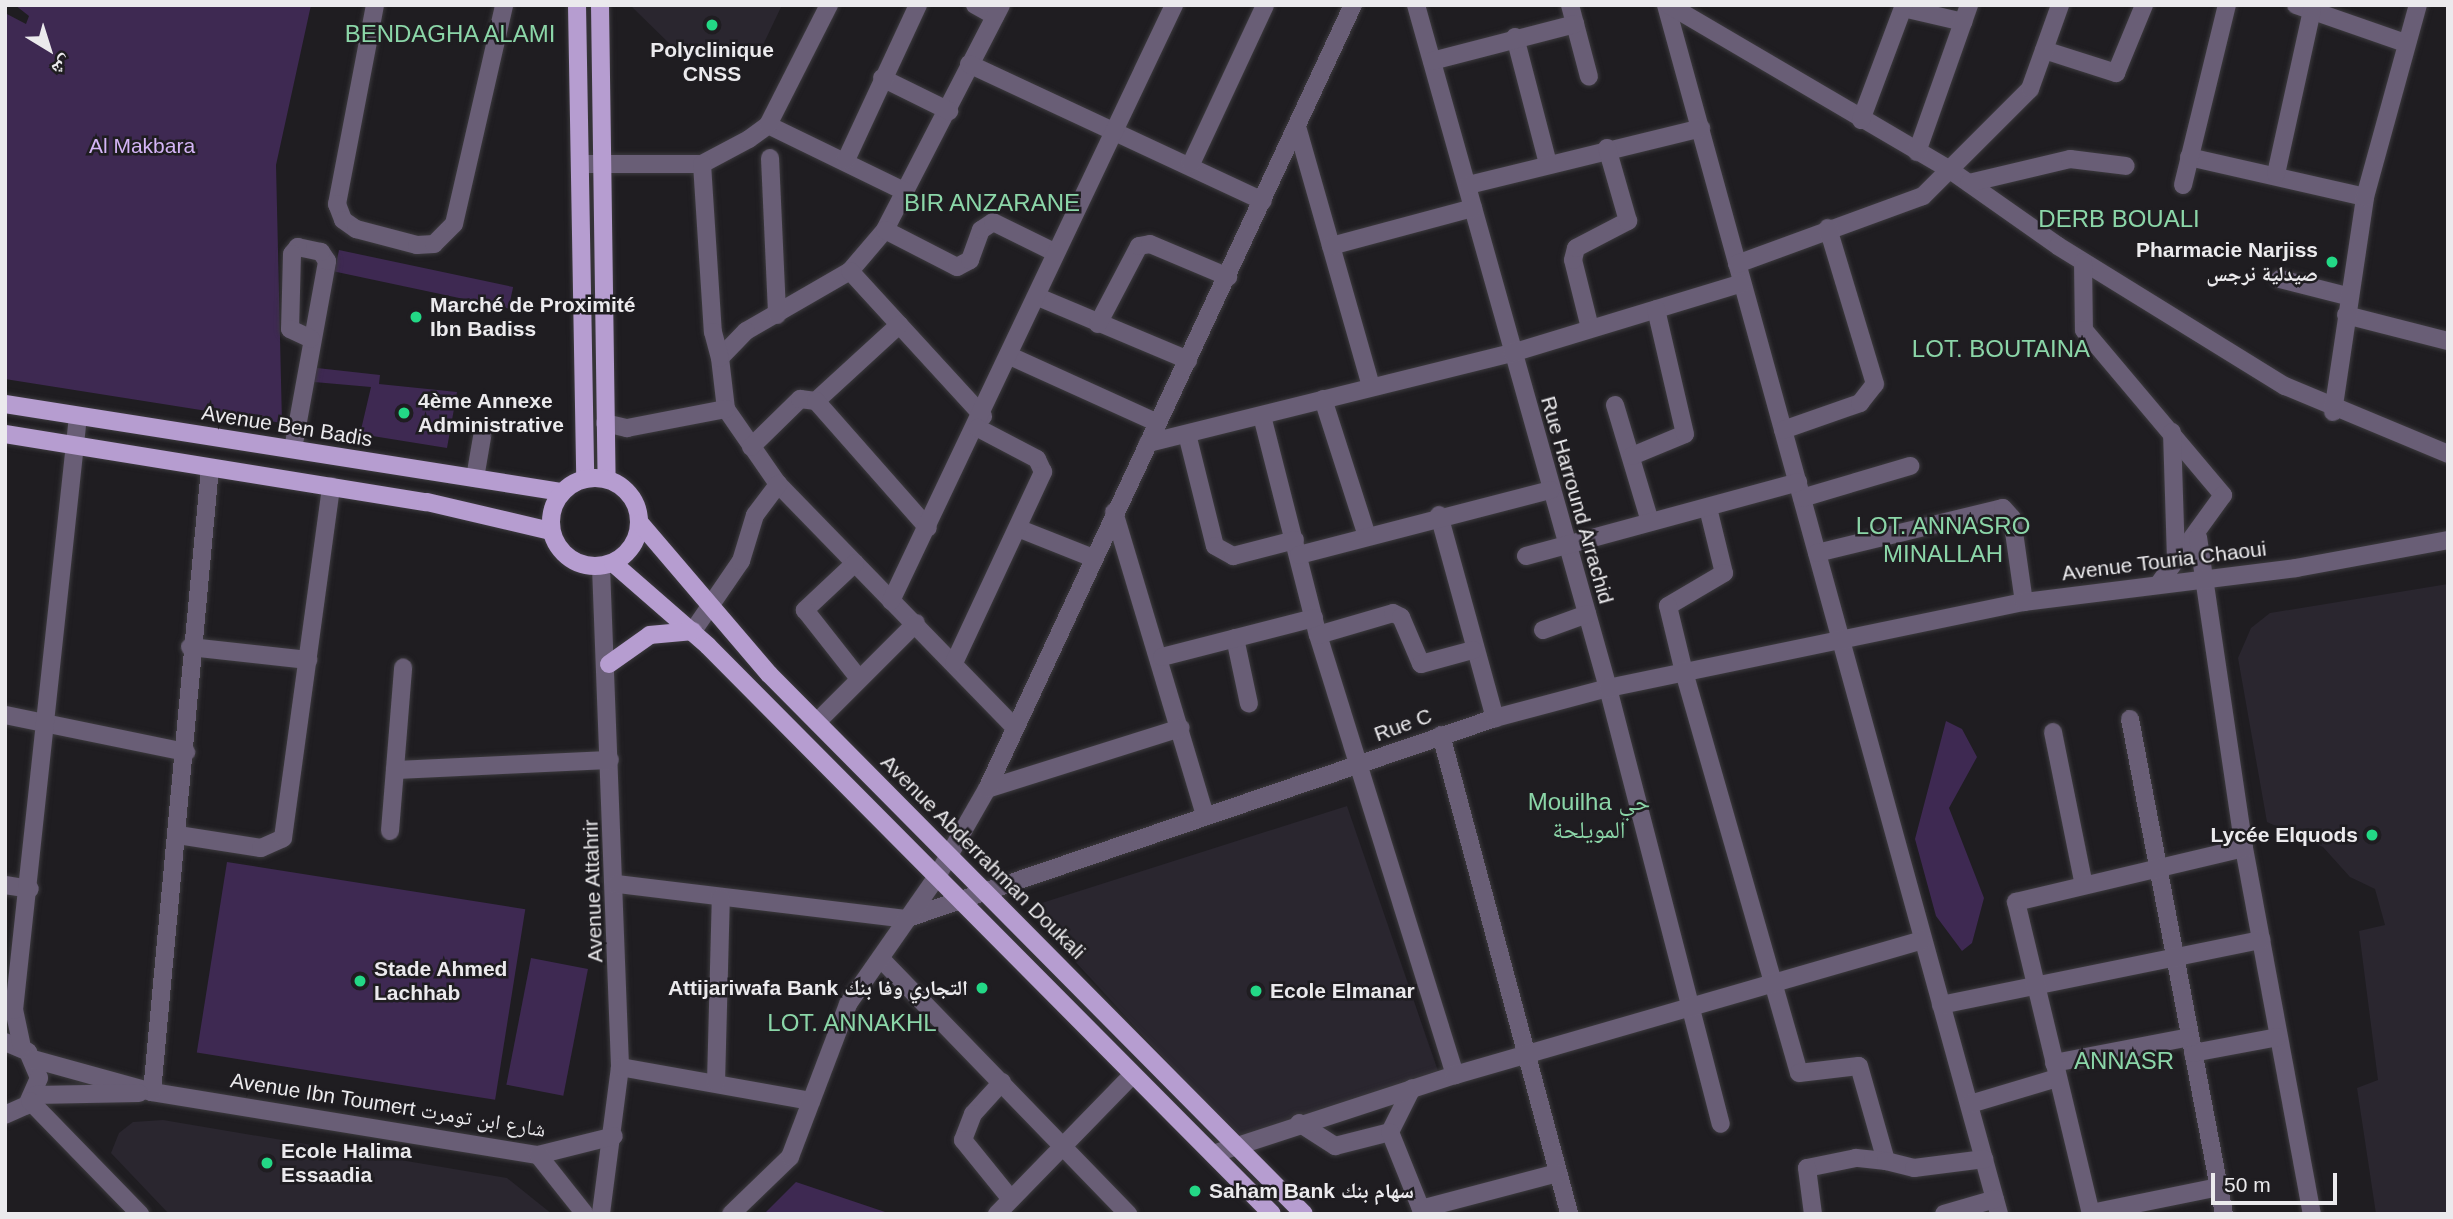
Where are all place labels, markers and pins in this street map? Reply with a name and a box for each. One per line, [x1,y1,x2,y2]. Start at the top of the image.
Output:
marker: Polyclinique CNSS [702,15,722,35]
place label: Polyclinique CNSS [650,37,774,87]
place label: Pharmacie Narjiss صيدلية نرجس [2136,237,2318,287]
marker: Pharmacie Narjiss صيدلية نرجس [2324,254,2340,270]
place label: Marché de Proximité Ibn Badiss [430,292,635,342]
marker: Marché de Proximité Ibn Badiss [408,309,424,325]
place label: 4ème Annexe Administrative [418,388,564,438]
marker: 4ème Annexe Administrative [396,405,412,421]
place label: Lycée Elquods [2211,822,2358,848]
marker: Lycée Elquods [2364,827,2380,843]
place label: Stade Ahmed Lachhab [374,956,508,1006]
marker: Stade Ahmed Lachhab [352,973,368,989]
place label: Attijariwafa Bank التجاري وفا بنك [668,975,968,1001]
place label: Ecole Elmanar [1270,978,1415,1004]
marker: Attijariwafa Bank التجاري وفا بنك [974,980,990,996]
marker: Ecole Elmanar [1248,983,1264,999]
place label: Ecole Halima Essaadia [281,1138,412,1188]
marker: Ecole Halima Essaadia [259,1155,275,1171]
place label: Saham Bank سهام بنك [1209,1178,1414,1204]
marker: Saham Bank سهام بنك [1187,1183,1203,1199]

